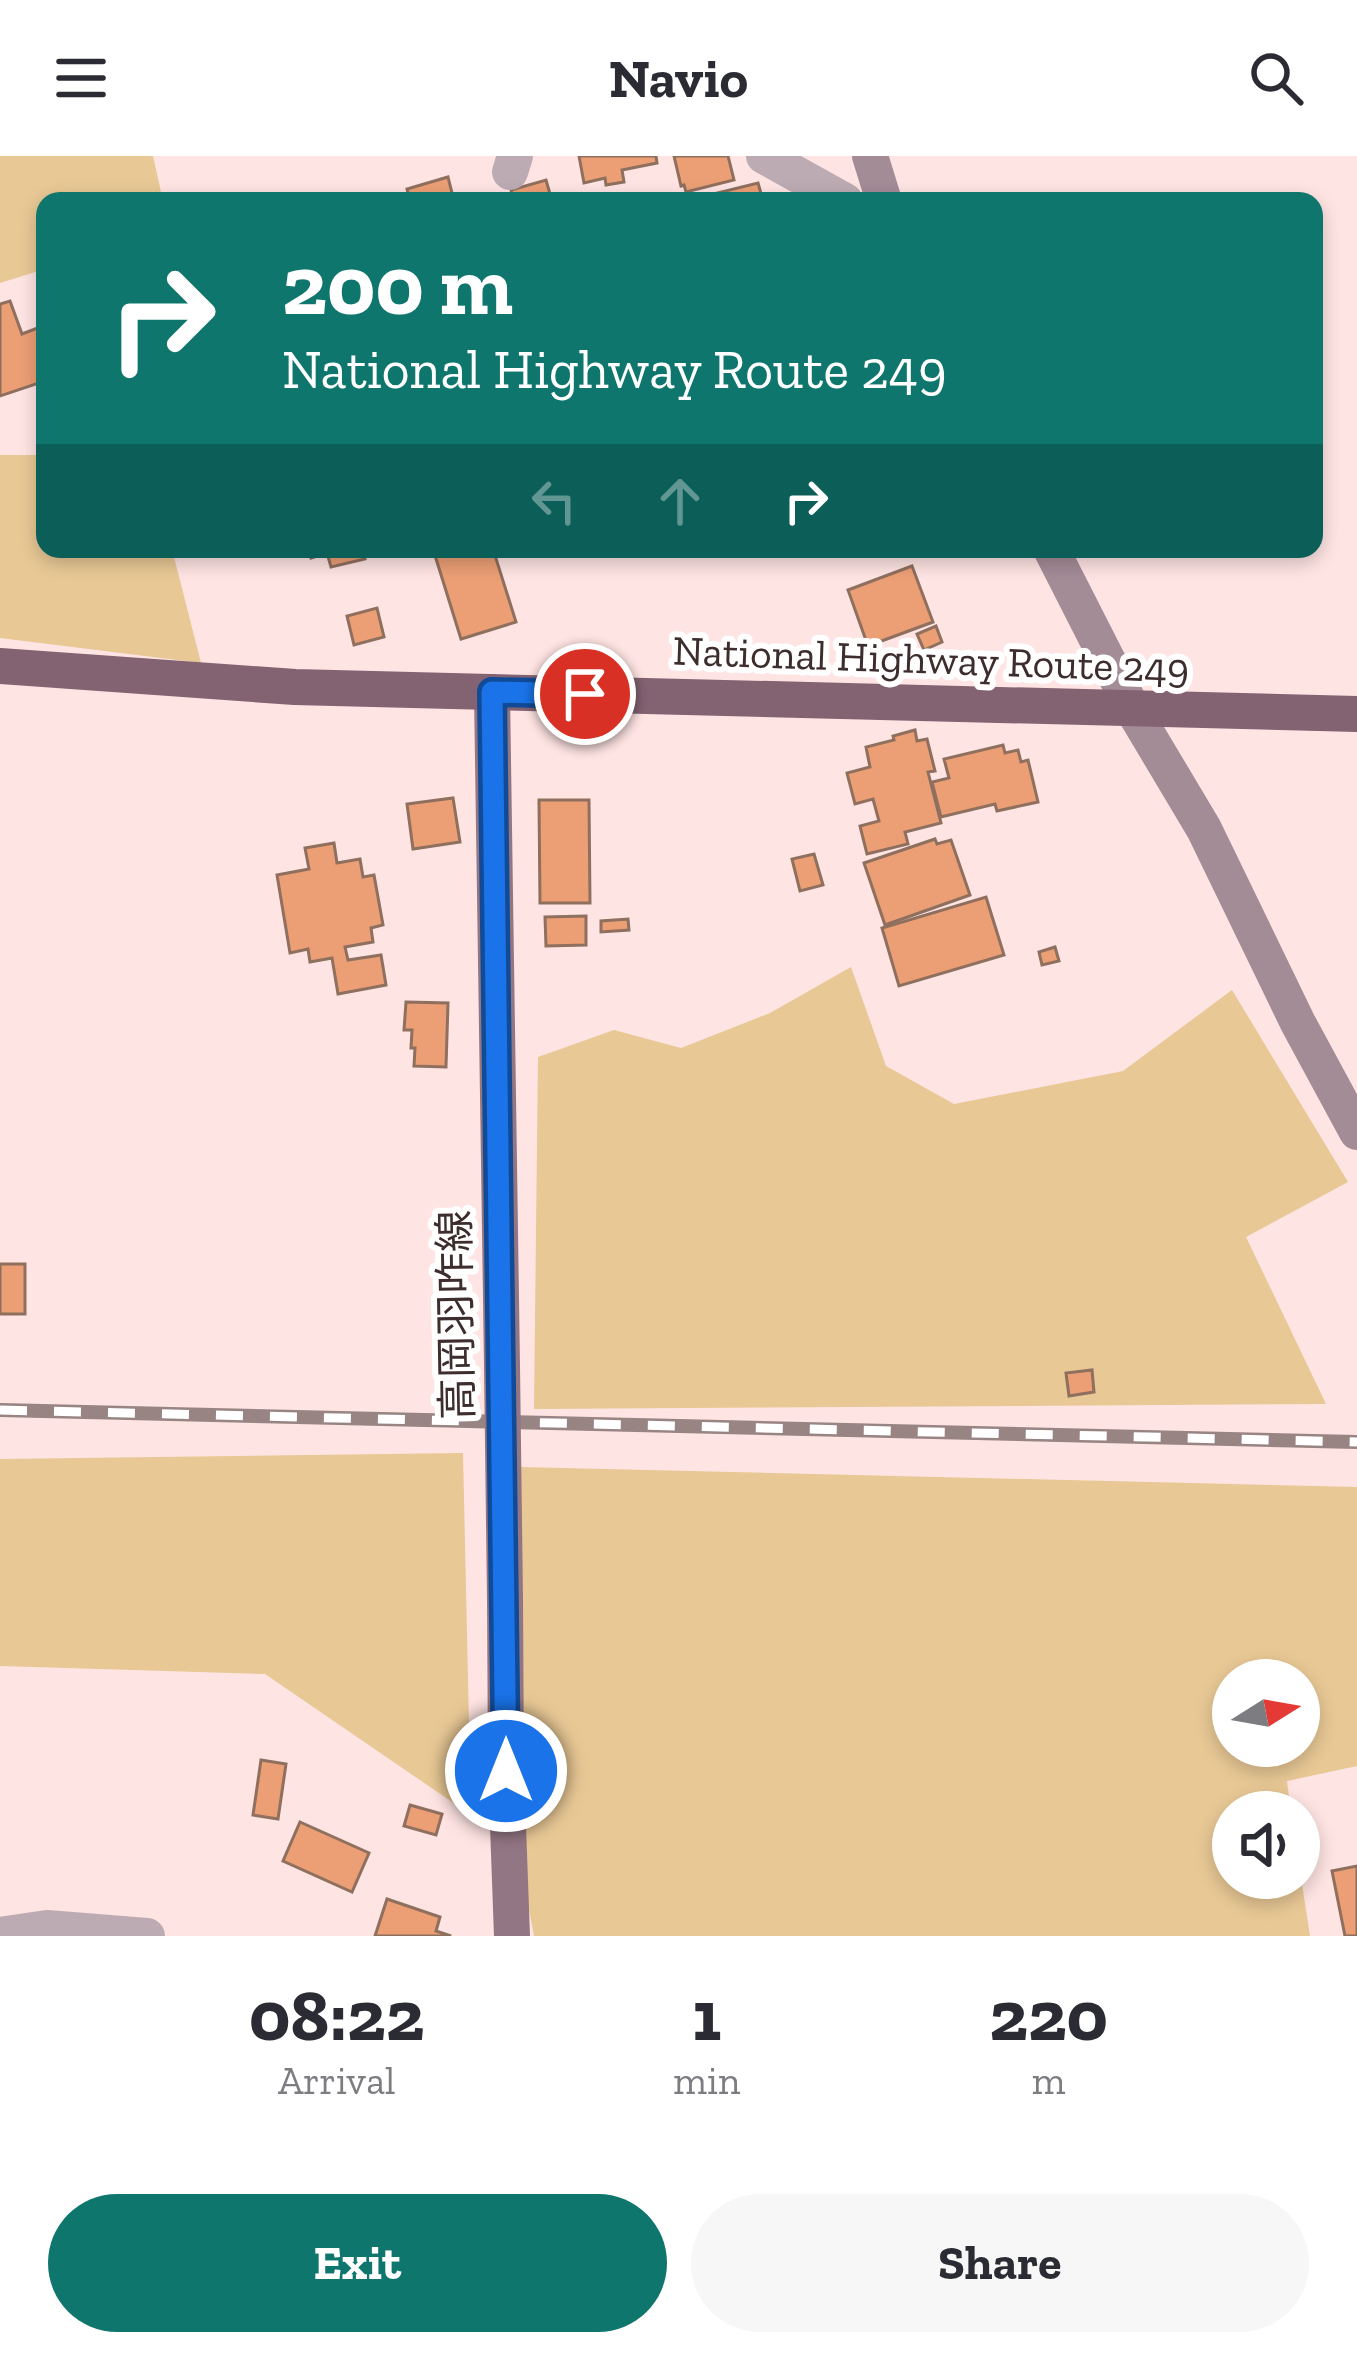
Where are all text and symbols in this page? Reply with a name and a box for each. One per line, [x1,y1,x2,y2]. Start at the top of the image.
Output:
icon: menu [48,45,114,111]
icon: search [1243,45,1309,111]
text: Navio [609,46,748,111]
text: 200 m [282,235,513,336]
icon: right [84,240,240,396]
text: National Highway Route 249 [282,337,947,402]
icon: left [521,468,587,534]
icon: ahead [647,468,713,534]
icon: right [773,468,839,534]
street label: National Highway Route 249 [672,624,1190,694]
pin [534,643,636,745]
icon: arrive [552,661,618,727]
street label: 高岡羽咋線 [429,1210,483,1420]
north arrow [1212,1659,1320,1767]
map controls [1212,1659,1320,1899]
position arrow [443,1708,569,1834]
button: sound [1212,1791,1320,1899]
text: 08:22 [249,1972,424,2058]
text: 1 [692,1972,721,2058]
text: 220 [989,1972,1108,2058]
text: Arrival [278,2057,395,2104]
text: min [673,2057,740,2104]
text: m [1032,2057,1065,2104]
button: Exit [48,2194,667,2332]
button: Share [691,2194,1309,2332]

